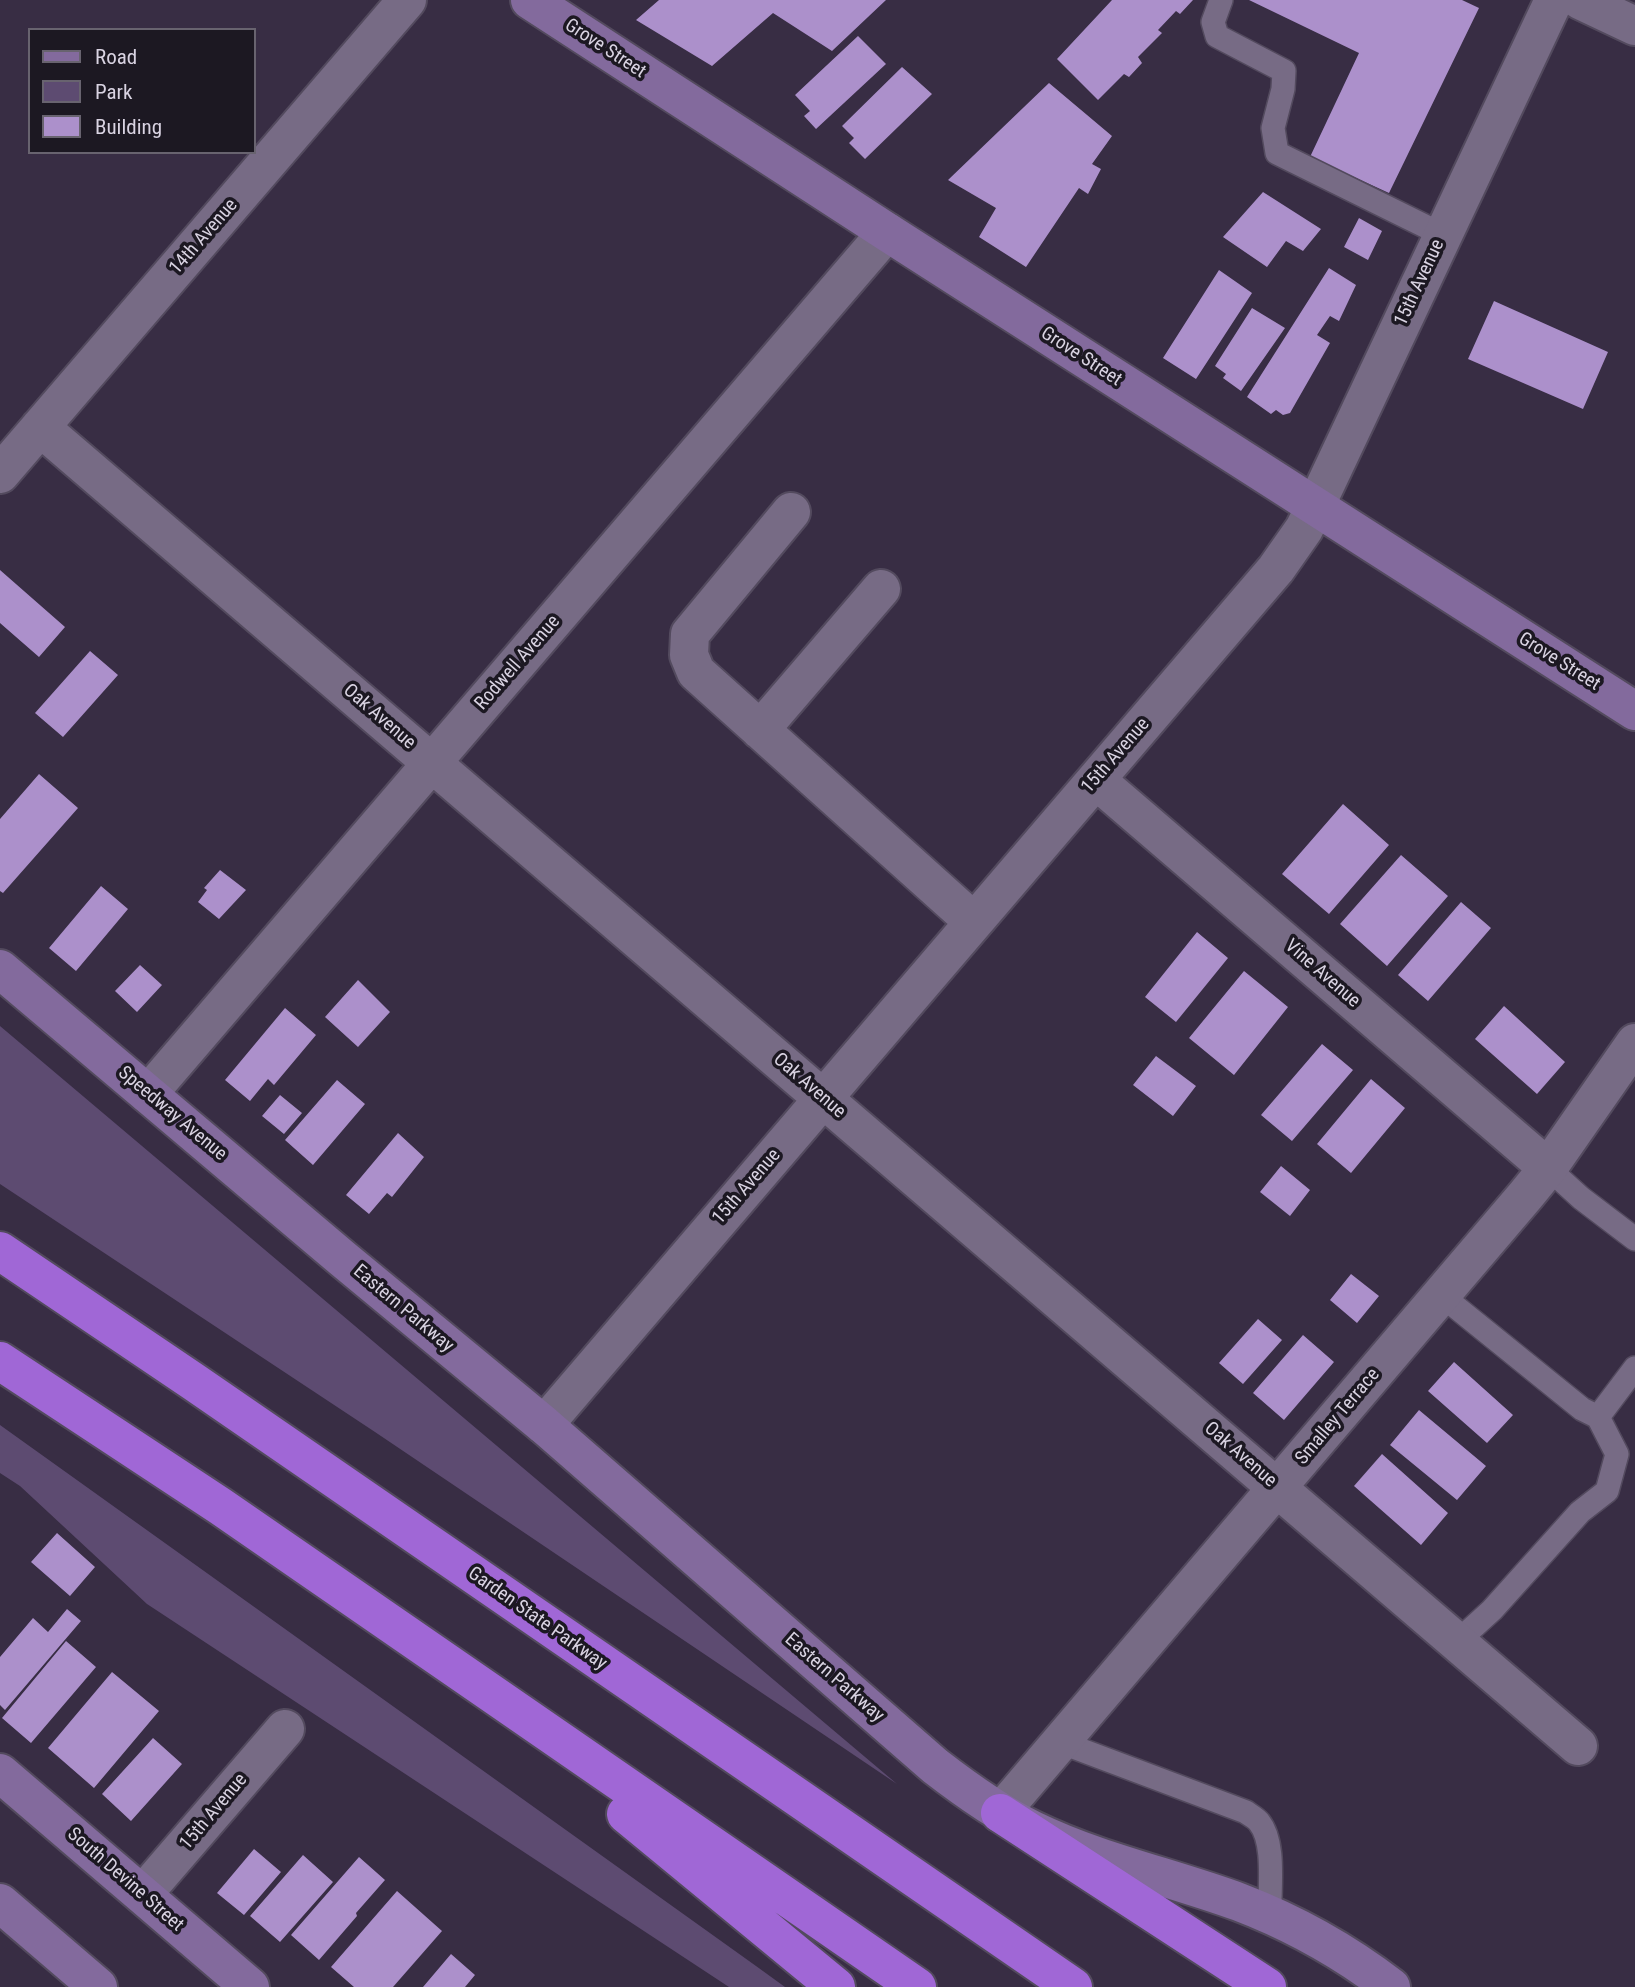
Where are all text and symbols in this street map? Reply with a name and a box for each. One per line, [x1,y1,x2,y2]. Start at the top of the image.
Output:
street label: Grove Street [560,14,650,84]
legend [28,28,256,154]
text: Road [95,45,137,69]
text: Park [95,80,132,104]
text: Building [95,115,162,139]
street label: 14th Avenue [165,195,243,279]
street label: 15th Avenue [1390,236,1450,330]
street label: Grove Street [1036,322,1126,392]
street label: Rodwell Avenue [471,611,565,715]
street label: Grove Street [1514,628,1604,696]
street label: Oak Avenue [338,679,420,755]
street label: 15th Avenue [1077,714,1155,798]
street label: Vine Avenue [1280,935,1364,1013]
street label: Oak Avenue [768,1048,850,1124]
street label: Speedway Avenue [113,1062,231,1166]
street label: 15th Avenue [708,1145,786,1229]
street label: Eastern Parkway [348,1260,458,1358]
street label: Smalley Terrace [1291,1364,1385,1470]
street label: Oak Avenue [1199,1417,1281,1493]
street label: Garden State Parkway [463,1563,611,1675]
street label: Eastern Parkway [780,1629,888,1727]
street label: 15th Avenue [176,1769,252,1855]
street label: South Devine Street [62,1823,188,1937]

